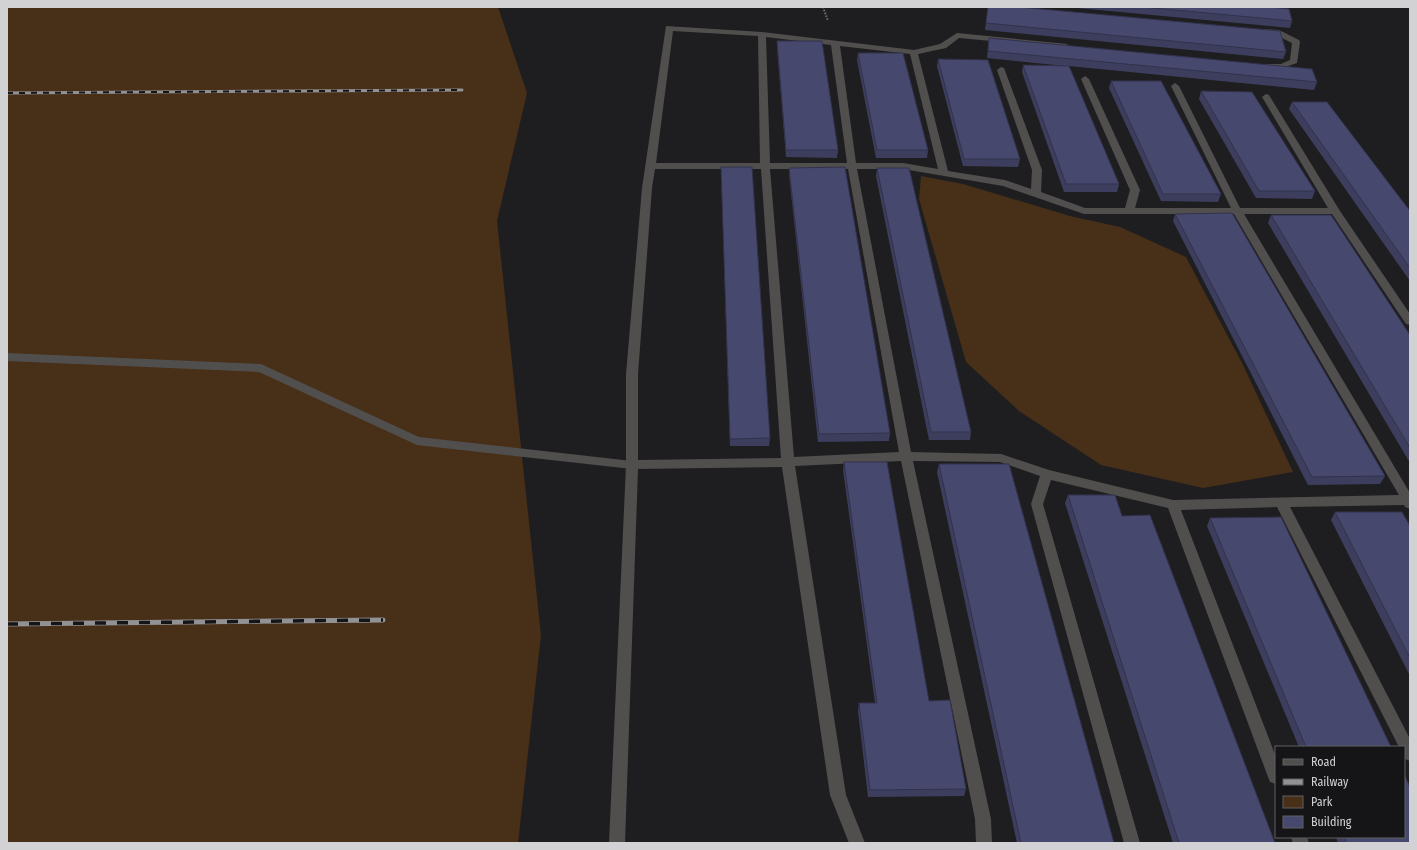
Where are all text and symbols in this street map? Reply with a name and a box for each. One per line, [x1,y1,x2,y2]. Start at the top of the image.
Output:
legend [1275,746,1405,838]
text: Road [1311,755,1336,769]
text: Railway [1311,775,1349,789]
text: Park [1311,795,1333,809]
text: Building [1311,815,1352,829]

